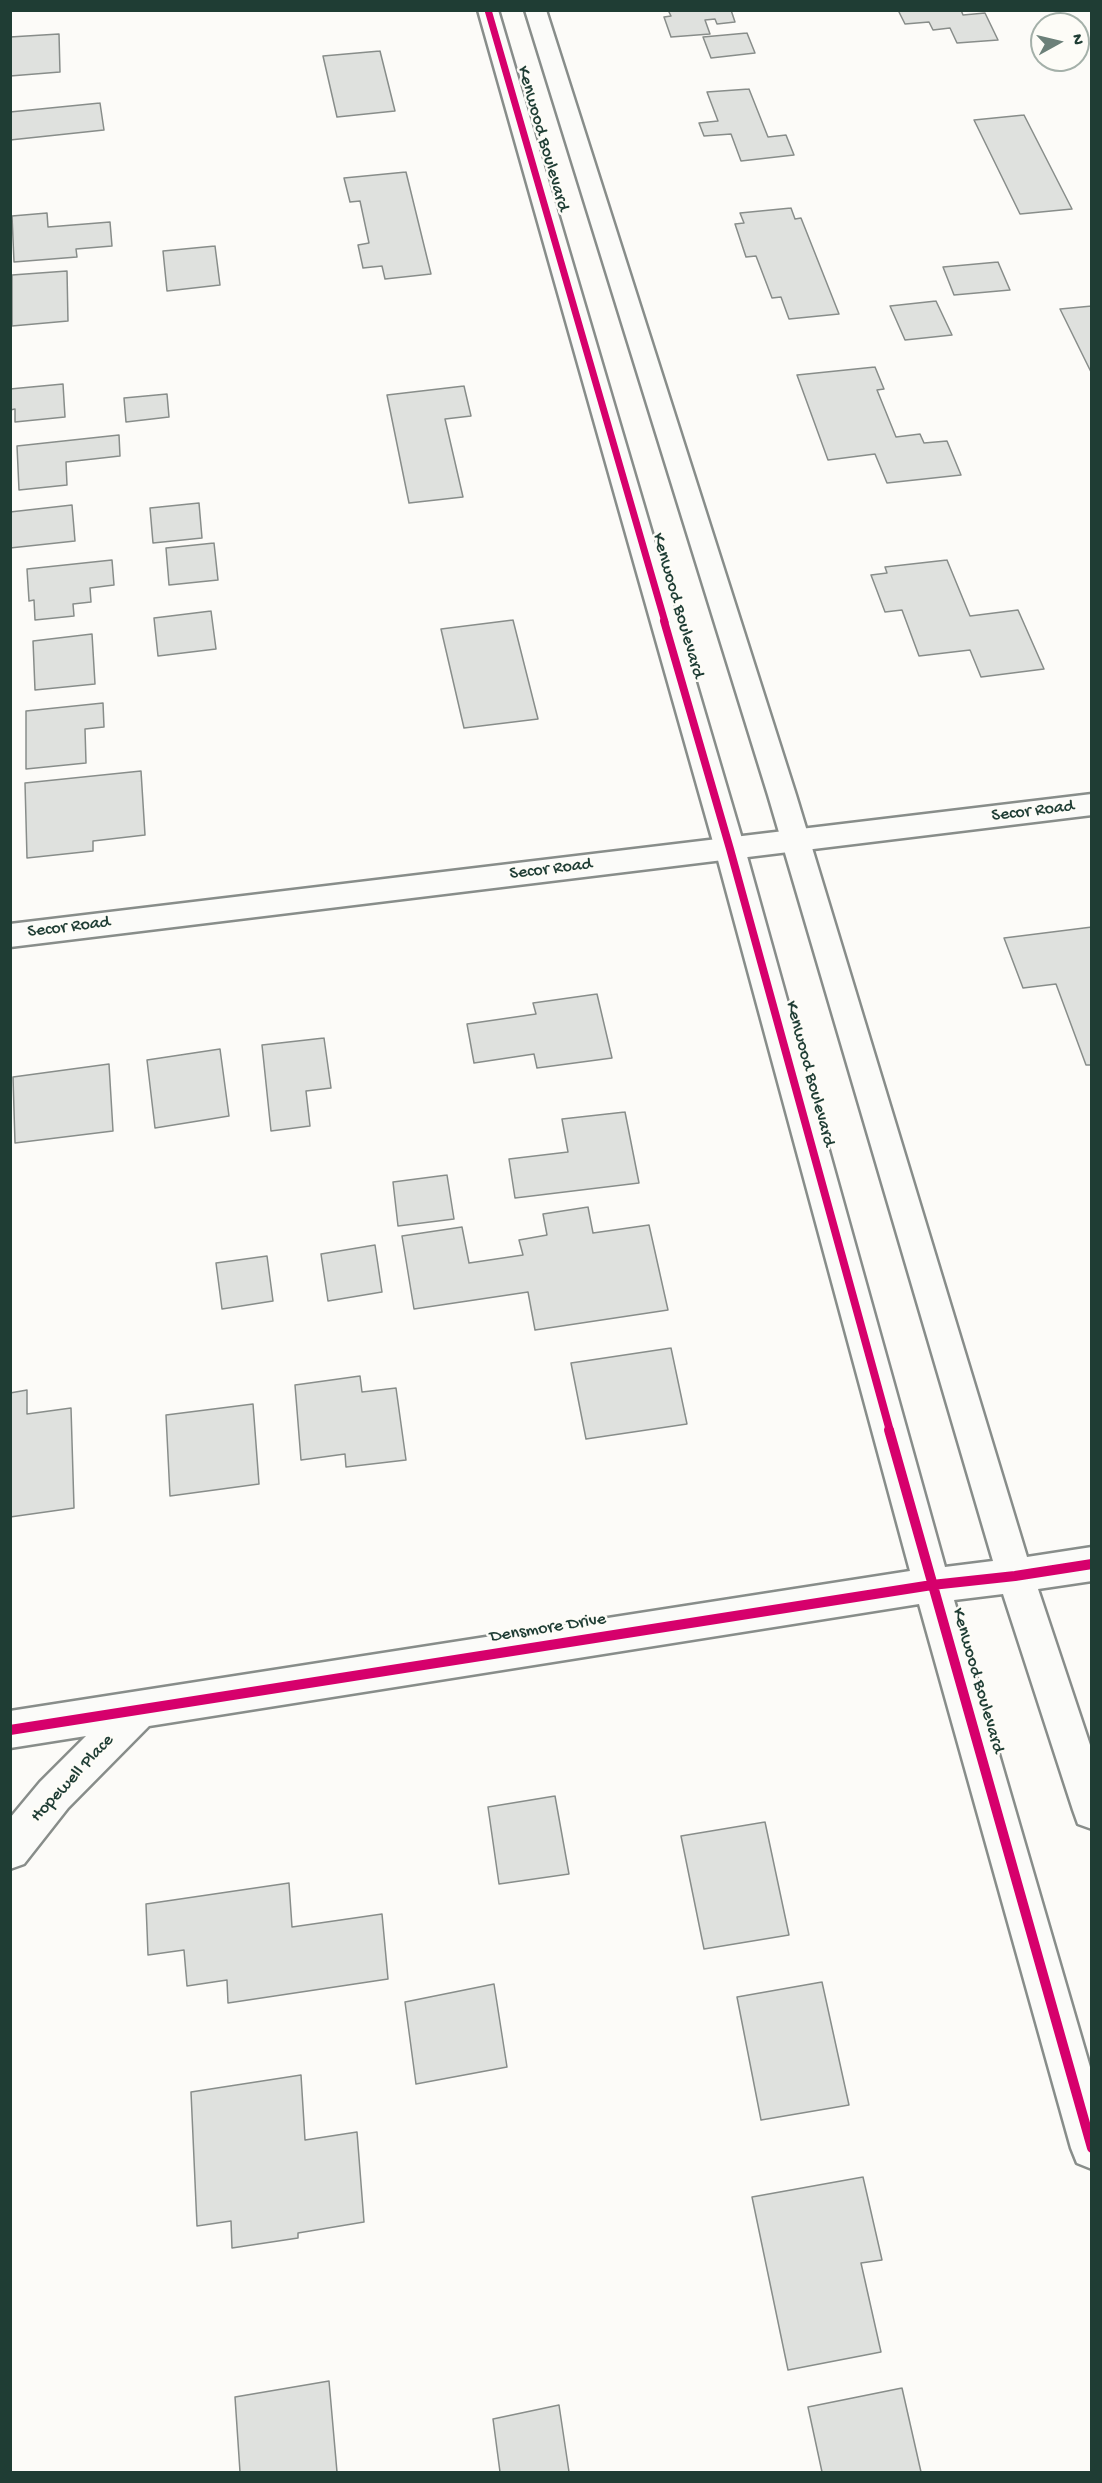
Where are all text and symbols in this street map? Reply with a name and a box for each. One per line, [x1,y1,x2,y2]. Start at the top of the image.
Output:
north arrow [1030,12,1090,72]
text: N [1066,33,1086,46]
street label: Kenwood Boulevard [511,64,573,214]
street label: Kenwood Boulevard [646,531,708,681]
street label: Secor Road [990,796,1076,828]
street label: Secor Road [508,854,594,886]
street label: Secor Road [26,912,112,944]
street label: Kenwood Boulevard [779,999,839,1149]
street label: Kenwood Boulevard [946,1606,1008,1756]
street label: Densmore Drive [488,1609,608,1649]
street label: Hopewell Place [27,1730,119,1828]

